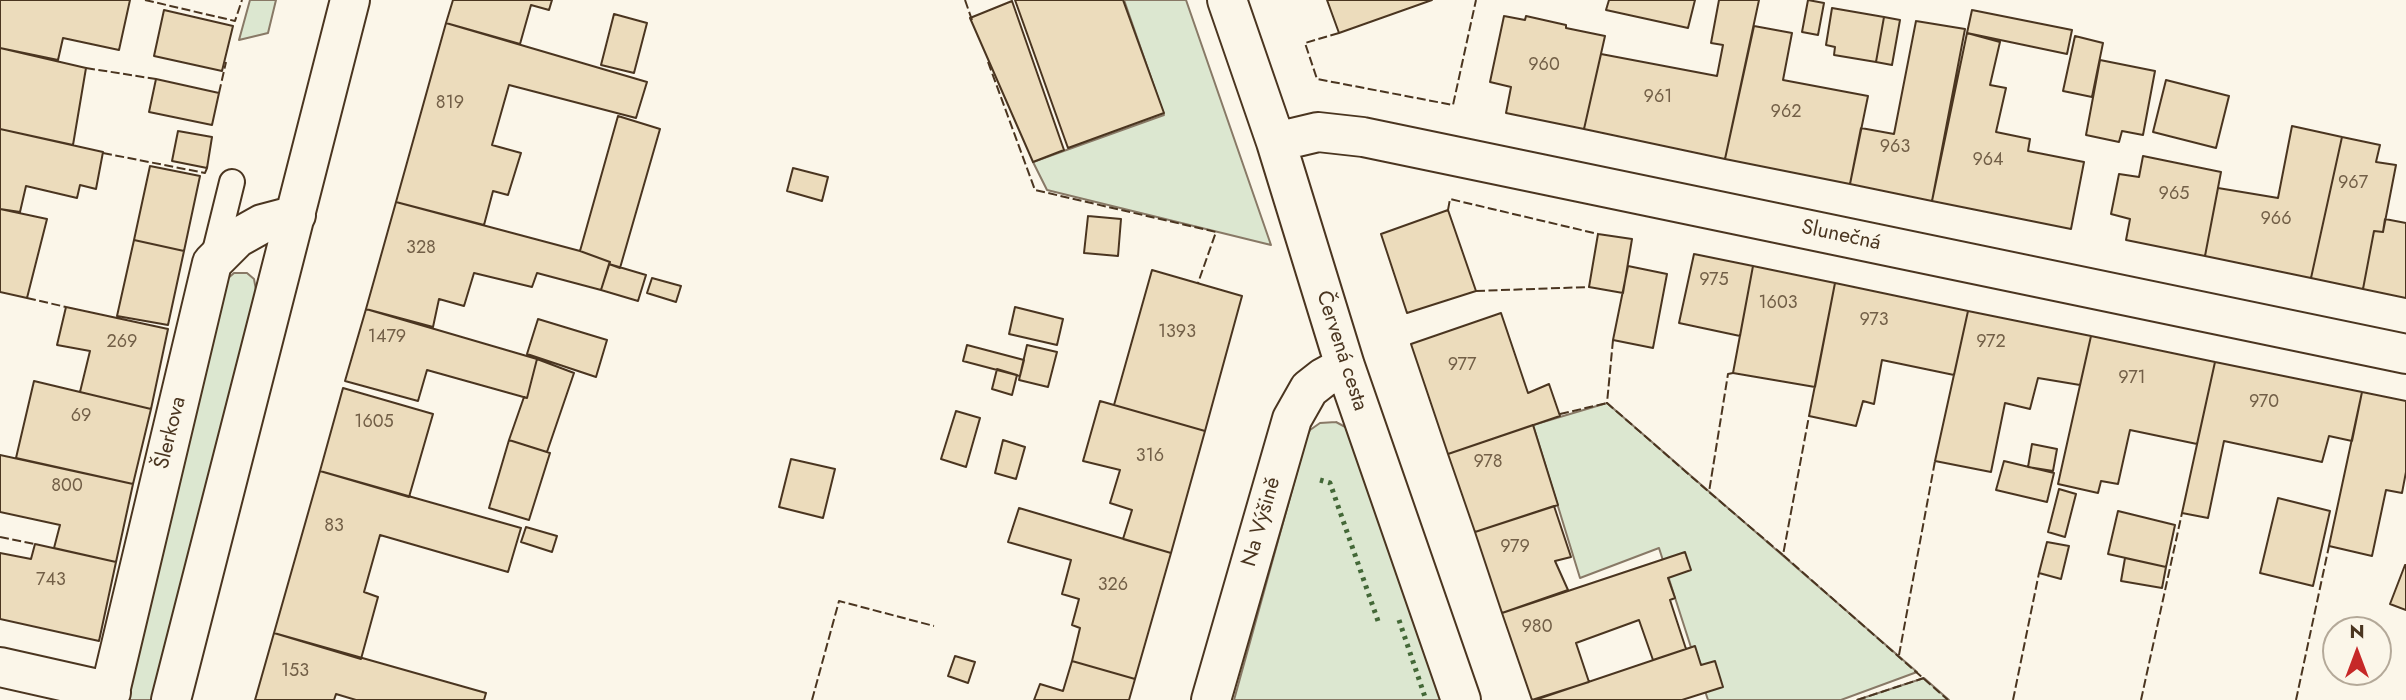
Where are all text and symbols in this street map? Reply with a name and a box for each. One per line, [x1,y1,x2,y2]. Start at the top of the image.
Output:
house number: 960 [1528,55,1560,77]
house number: 961 [1644,87,1672,109]
house number: 819 [436,93,464,115]
house number: 962 [1771,102,1801,124]
house number: 963 [1880,137,1910,159]
house number: 964 [1972,150,2004,172]
house number: 967 [2338,173,2368,195]
house number: 965 [2159,184,2189,206]
house number: 966 [2260,209,2292,231]
street label: Slunečná [1799,215,1883,257]
house number: 328 [406,238,436,260]
house number: 975 [1699,270,1729,292]
street label: Červená cesta [1310,288,1372,414]
house number: 1603 [1758,293,1798,315]
house number: 973 [1859,310,1889,332]
house number: 1393 [1158,322,1196,344]
house number: 1479 [368,327,406,349]
house number: 269 [107,332,137,354]
house number: 972 [1976,332,2006,354]
house number: 977 [1448,355,1476,377]
house number: 971 [2118,368,2146,390]
house number: 970 [2249,392,2279,414]
street label: Šlerkova [150,394,192,472]
house number: 69 [71,406,91,428]
house number: 1605 [354,412,394,434]
house number: 316 [1136,446,1164,468]
house number: 978 [1473,452,1503,474]
street label: Na Výšině [1237,475,1287,569]
house number: 800 [51,476,83,498]
house number: 83 [324,516,344,538]
house number: 979 [1500,537,1530,559]
house number: 743 [36,570,66,592]
house number: 326 [1098,575,1128,597]
north arrow [2322,616,2392,686]
house number: 980 [1522,617,1552,639]
text: N [2349,618,2365,645]
house number: 153 [281,661,309,683]

